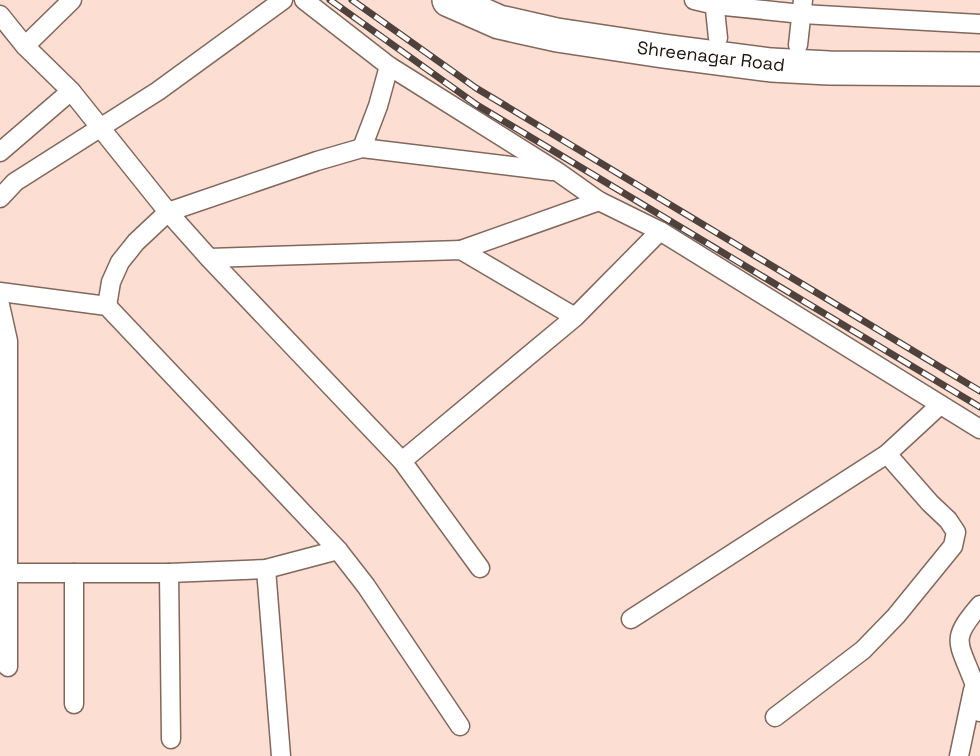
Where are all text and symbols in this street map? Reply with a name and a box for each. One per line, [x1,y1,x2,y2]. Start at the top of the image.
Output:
street label: Shreenagar Road [636,36,786,76]

